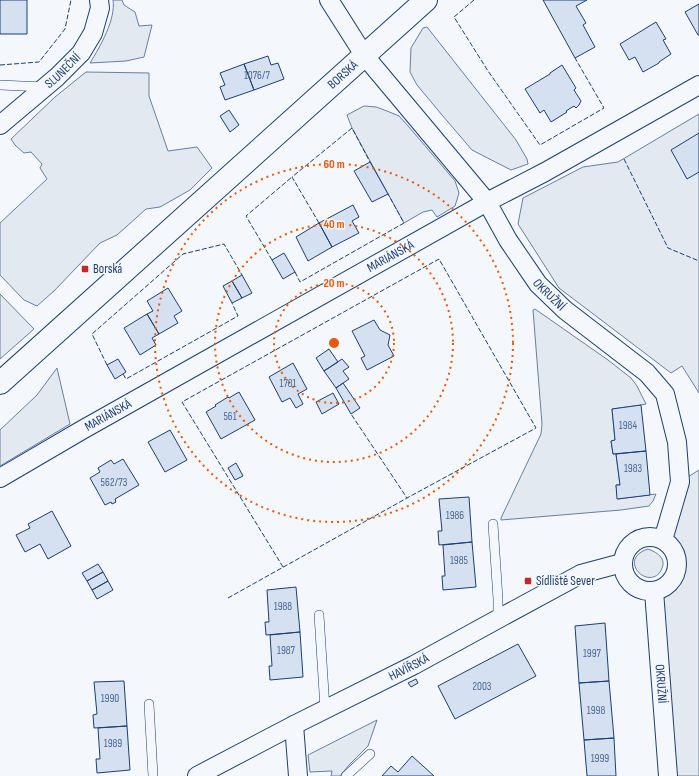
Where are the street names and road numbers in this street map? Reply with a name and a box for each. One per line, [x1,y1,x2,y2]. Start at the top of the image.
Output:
street label: SLUNEČNÍ [41,50,84,92]
street label: BORSKÁ [324,57,362,93]
street label: MARIÁNSKÁ [364,237,417,276]
street label: OKRUŽNÍ [529,276,569,314]
street label: MARIÁNSKÁ [82,396,135,435]
street label: HAVÍŘSKÁ [386,650,432,684]
street label: OKRUŽNÍ [652,664,671,704]

